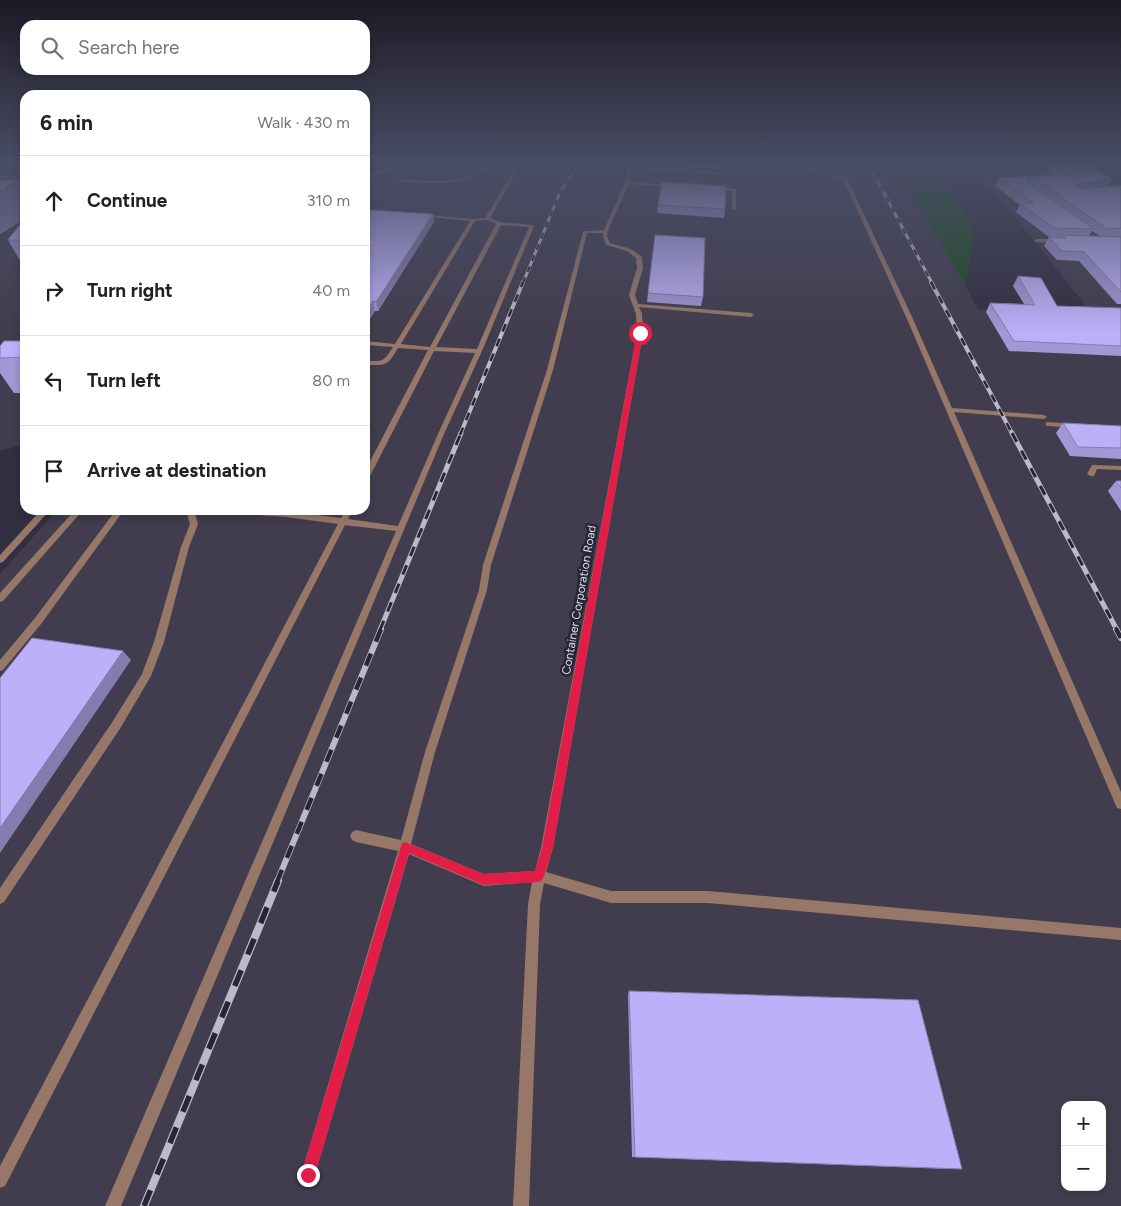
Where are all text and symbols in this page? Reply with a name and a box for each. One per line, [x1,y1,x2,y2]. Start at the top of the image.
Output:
search box [20,20,370,75]
icon: search [38,34,66,62]
text: Search here [78,36,180,59]
text: 6 min [40,110,93,135]
text: Walk · 430 m [257,113,350,132]
icon: ahead [40,187,68,215]
text: Continue [87,189,167,212]
text: 310 m [307,191,350,210]
icon: right [40,277,68,305]
text: Turn right [87,279,173,302]
text: 40 m [312,281,350,300]
route start [629,322,652,345]
icon: left [40,367,68,395]
text: Turn left [87,369,161,392]
text: 80 m [312,371,350,390]
icon: arrive [40,457,68,485]
text: Arrive at destination [87,459,266,482]
street label: Container Corporation Road [559,524,599,676]
map controls [1061,1101,1106,1191]
button: + [1061,1101,1106,1146]
button: − [1061,1146,1106,1191]
route end [297,1164,320,1187]

